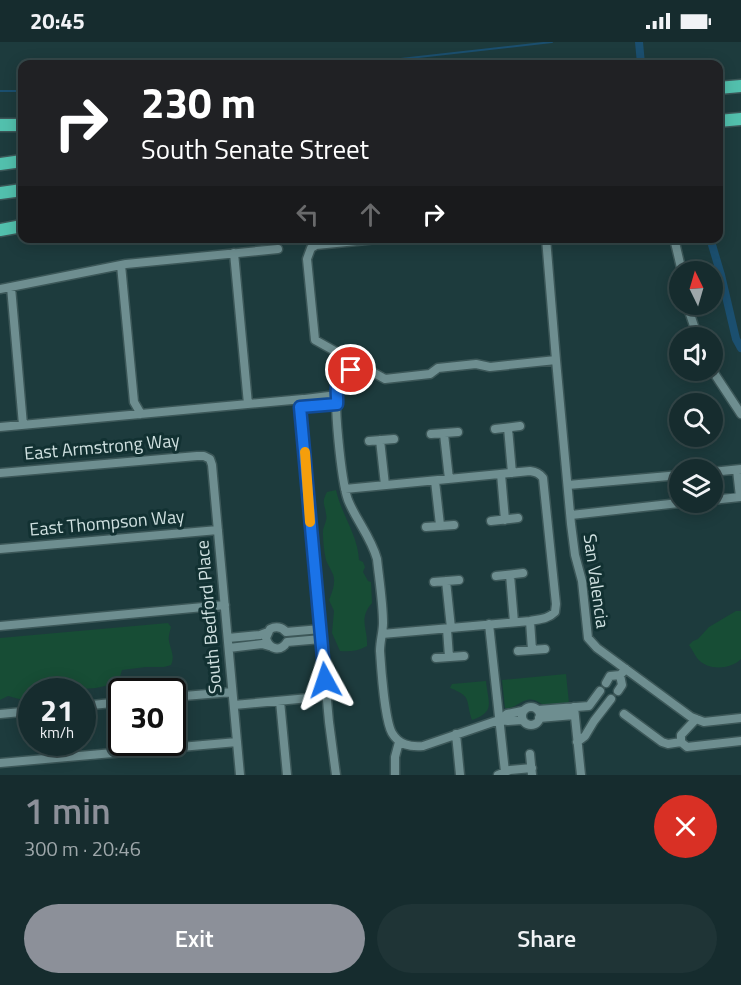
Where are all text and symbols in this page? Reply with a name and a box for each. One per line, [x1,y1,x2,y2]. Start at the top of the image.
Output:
text: 20:45 [30,4,85,38]
text: 230 m [141,70,256,134]
icon: right [42,84,120,162]
text: South Senate Street [141,128,369,169]
icon: left [291,198,324,231]
icon: ahead [354,198,387,231]
icon: right [417,198,450,231]
north arrow [669,261,723,315]
map controls [669,261,723,513]
button: sound [669,327,723,381]
pin [325,344,376,395]
icon: arrive [334,353,367,386]
button: search [669,393,723,447]
street label: East Armstrong Way [23,426,181,467]
button: layers [669,459,723,513]
street label: East Thompson Way [28,502,186,543]
street label: San Valencia [577,532,616,630]
street label: South Bedford Place [188,539,229,695]
position arrow [293,648,357,712]
speed limit sign: 30 [108,678,186,756]
text: 21 [40,687,74,733]
text: km/h [40,721,74,744]
text: 1 min [24,783,111,838]
button: close [654,795,717,858]
text: 300 m · 20:46 [24,833,141,864]
button: Exit [24,904,365,973]
button: Share [377,904,717,973]

